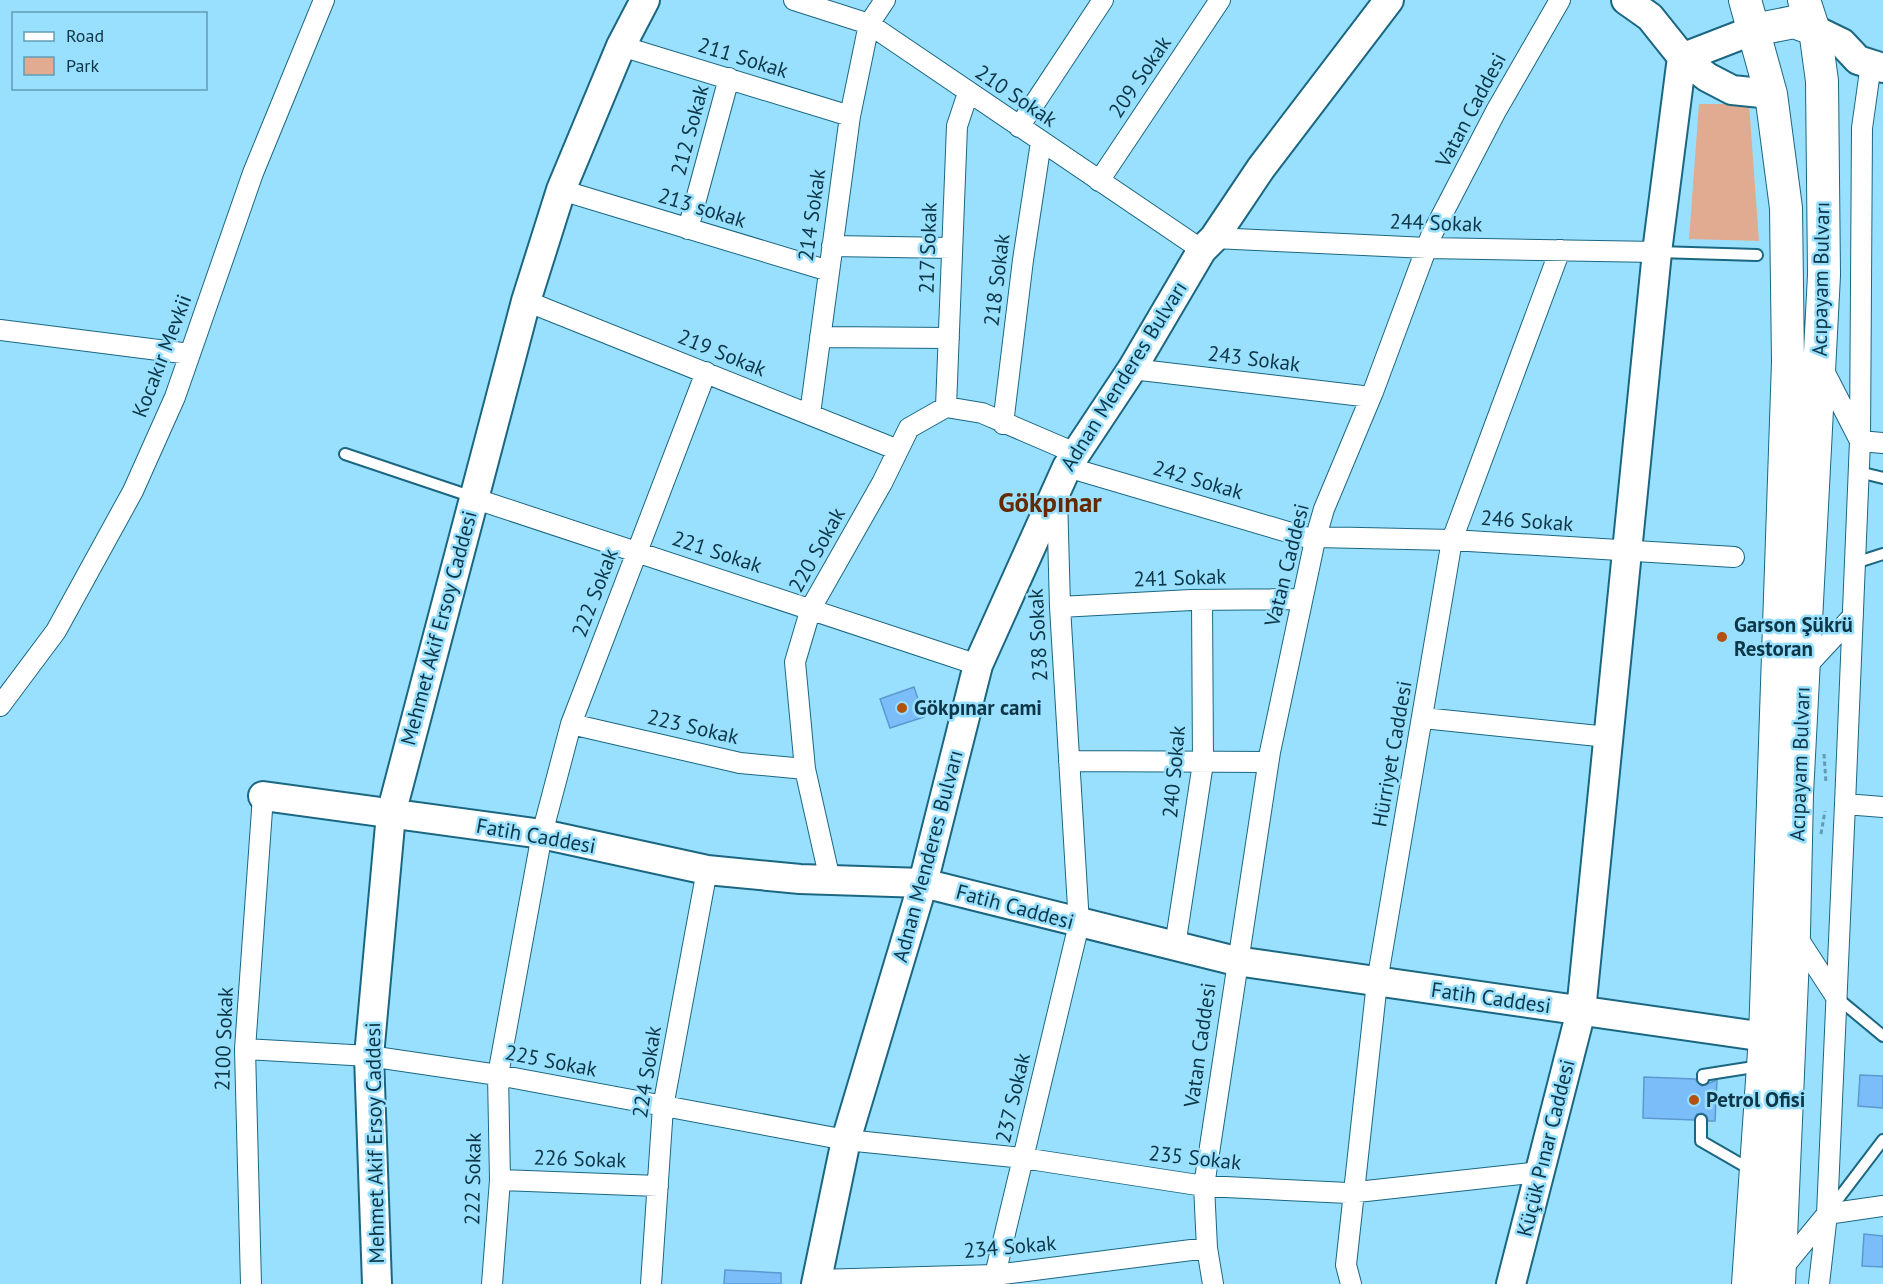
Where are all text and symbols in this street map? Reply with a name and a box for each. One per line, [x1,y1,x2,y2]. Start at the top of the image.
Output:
legend [12,12,207,90]
text: Road [66,24,104,47]
street label: 211 Sokak [695,31,792,84]
street label: 209 Sokak [1102,31,1177,123]
street label: Vatan Caddesi [1429,48,1512,172]
text: Park [66,54,99,77]
street label: 210 Sokak [970,58,1062,133]
street label: 212 Sokak [664,82,715,178]
street label: 214 Sokak [792,167,831,263]
street label: 213 sokak [655,181,749,234]
street label: Acıpayam Bulvarı [1806,201,1835,357]
street label: 217 Sokak [912,202,943,294]
street label: 244 Sokak [1389,207,1483,238]
street label: 218 Sokak [977,232,1016,328]
street label: Adnan Menderes Bulvarı [1054,276,1193,476]
street label: Kocakır Mevkii [126,290,197,421]
street label: 219 Sokak [674,323,770,382]
street label: 243 Sokak [1206,339,1302,378]
street label: 242 Sokak [1150,454,1247,505]
district label: Gökpınar [998,485,1102,519]
street label: Vatan Caddesi [1258,501,1315,630]
street label: 220 Sokak [782,503,851,597]
street label: 246 Sokak [1480,504,1574,537]
street label: Mehmet Akif Ersoy Caddesi [394,508,483,748]
street label: 221 Sokak [669,524,765,579]
street label: 222 Sokak [565,545,624,641]
street label: 241 Sokak [1133,562,1227,593]
street label: 238 Sokak [1022,588,1053,682]
place label: Garson Şükrü Restoran [1734,611,1853,662]
marker: Garson Şükrü Restoran [1715,630,1729,644]
street label: Hürriyet Caddesi [1365,679,1418,829]
street label: Acıpayam Bulvarı [1783,686,1816,842]
place label: Gökpınar cami [914,694,1042,721]
marker: Gökpınar cami [895,701,909,715]
street label: 223 Sokak [645,703,741,750]
street label: 240 Sokak [1156,725,1191,819]
street label: Adnan Menderes Bulvarı [886,747,969,965]
street label: Fatih Caddesi [474,812,598,859]
street label: Fatih Caddesi [953,878,1077,935]
street label: Fatih Caddesi [1429,976,1553,1019]
street label: Vatan Caddesi [1177,981,1222,1110]
street label: 2100 Sokak [208,986,239,1092]
street label: Mehmet Akif Ersoy Caddesi [359,1022,390,1264]
street label: 224 Sokak [626,1024,667,1120]
street label: 225 Sokak [503,1038,599,1083]
street label: 237 Sokak [989,1050,1036,1146]
street label: Küçük Pınar Caddesi [1510,1056,1581,1239]
place label: Petrol Ofisi [1706,1086,1805,1113]
marker: Petrol Ofisi [1687,1093,1701,1107]
street label: 222 Sokak [458,1132,487,1226]
street label: 235 Sokak [1147,1139,1243,1176]
street label: 226 Sokak [533,1143,627,1174]
street label: 234 Sokak [963,1229,1057,1264]

